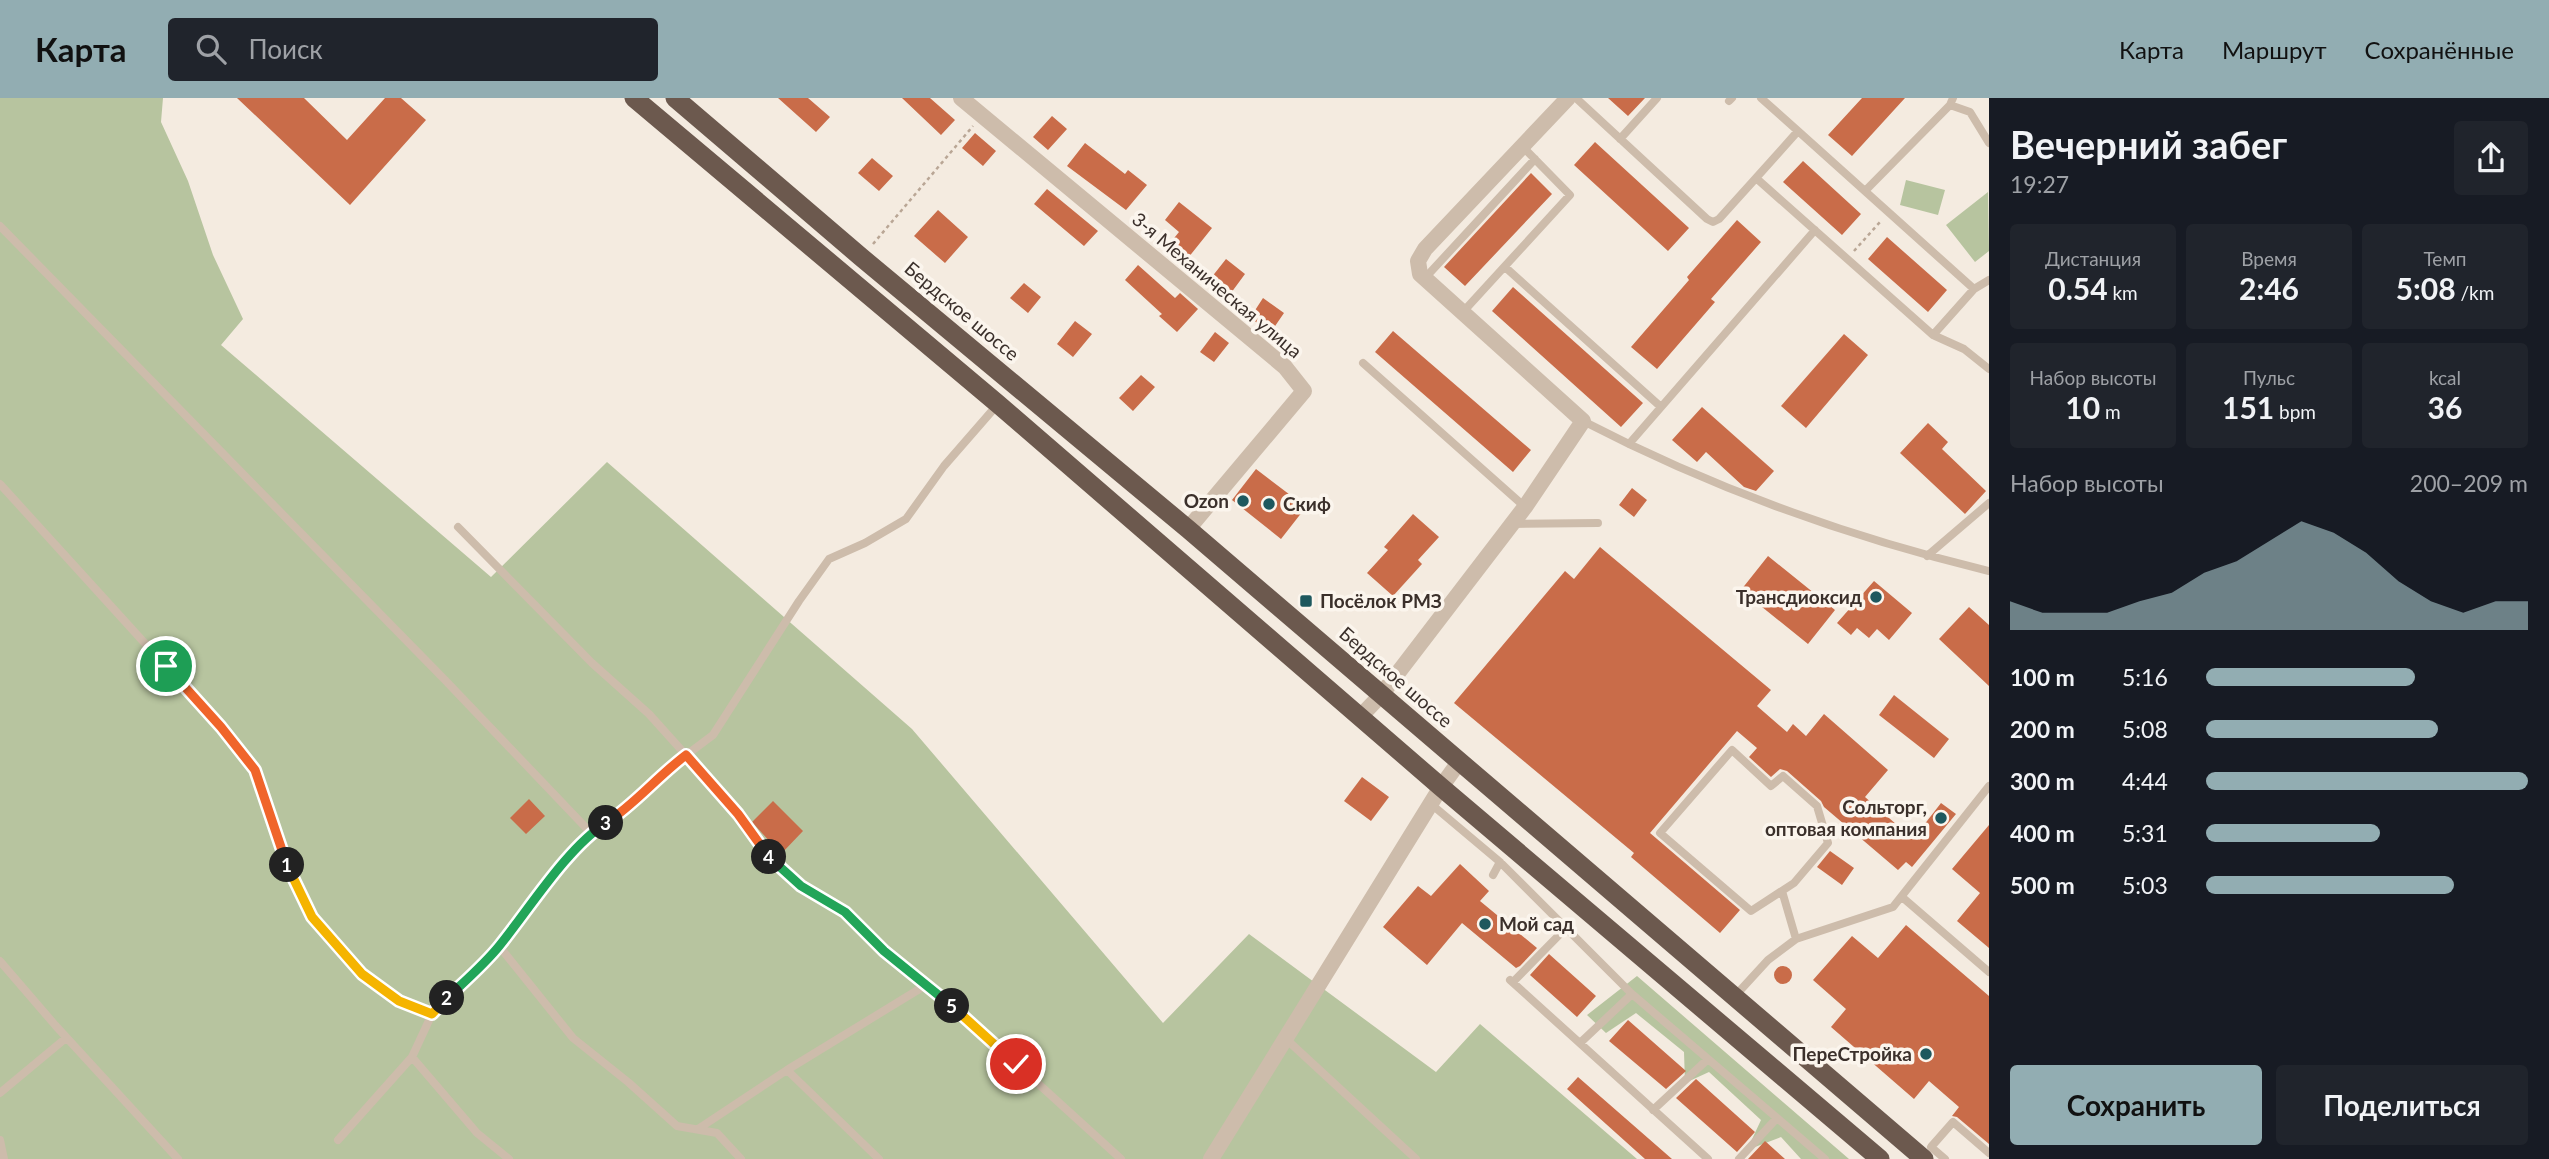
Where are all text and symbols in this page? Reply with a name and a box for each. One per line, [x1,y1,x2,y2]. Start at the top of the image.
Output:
search box [168,18,658,81]
text: Карта [35,29,126,69]
icon: search [192,30,230,68]
text: Поиск [248,33,323,65]
text: Карта [2119,35,2184,64]
text: Маршрут [2222,35,2327,64]
text: Сохранённые [2365,35,2514,64]
text: Вечерний забег [2010,121,2287,167]
button: share [2454,121,2528,195]
text: 19:27 [2010,170,2069,198]
street label: 3-я Механическая улица [1128,207,1307,362]
text: Дистанция [2045,247,2141,270]
text: Время [2241,247,2297,270]
text: Темп [2423,247,2467,270]
street label: Бердское шоссе [901,256,1024,365]
text: 0.54 [2048,270,2108,306]
text: 2:46 [2239,270,2299,306]
text: 5:08 [2396,270,2456,306]
text: km [2108,281,2138,304]
text: /km [2456,281,2494,304]
text: Набор высоты [2030,366,2156,389]
text: Пульс [2243,366,2295,389]
text: kcal [2429,366,2461,389]
text: 10 [2065,389,2100,425]
text: 151 [2222,389,2274,425]
text: 36 [2428,389,2462,425]
text: m [2100,400,2121,423]
text: bpm [2274,400,2316,423]
text: Набор высоты [2010,469,2164,497]
text: 200–209 m [2410,469,2528,497]
place label: Ozon [1184,489,1229,512]
place label: Скиф [1283,492,1331,515]
marker: Ozon [1235,493,1251,509]
marker: Скиф [1261,496,1277,512]
place label: Трансдиоксид [1736,585,1862,608]
place label: Посёлок РМЗ [1320,589,1442,612]
marker: Трансдиоксид [1868,589,1884,605]
marker: Посёлок РМЗ [1298,593,1314,609]
street label: Бердское шоссе [1335,621,1457,732]
pin [136,636,196,696]
icon: arrive [147,647,185,685]
text: 100 m [2010,663,2075,691]
text: 5:16 [2122,663,2168,691]
text: 200 m [2010,715,2075,743]
text: 5:08 [2122,715,2168,743]
text: 300 m [2010,767,2075,795]
text: 4:44 [2122,767,2168,795]
place label: Сольторг, оптовая компания [1765,795,1927,840]
pin: 3 [588,806,624,840]
marker: Сольторг, оптовая компания [1933,810,1949,826]
text: 3 [600,811,611,834]
text: 400 m [2010,819,2075,847]
text: 5:31 [2122,819,2168,847]
pin: 4 [752,840,786,874]
text: 4 [763,845,774,868]
pin: 1 [270,848,304,882]
text: 1 [281,853,292,876]
text: 500 m [2010,871,2075,899]
text: 5:03 [2122,871,2168,899]
place label: Мой сад [1499,912,1574,935]
marker: Мой сад [1477,916,1493,932]
pin: 2 [430,981,464,1016]
text: 2 [441,986,452,1009]
pin: 5 [934,988,970,1024]
text: 5 [946,994,957,1017]
pin [986,1034,1046,1094]
place label: ПереСтройка [1792,1042,1912,1065]
icon: check [997,1045,1035,1083]
marker: ПереСтройка [1918,1046,1934,1062]
button: Сохранить [2010,1065,2262,1145]
button: Поделиться [2276,1065,2528,1145]

